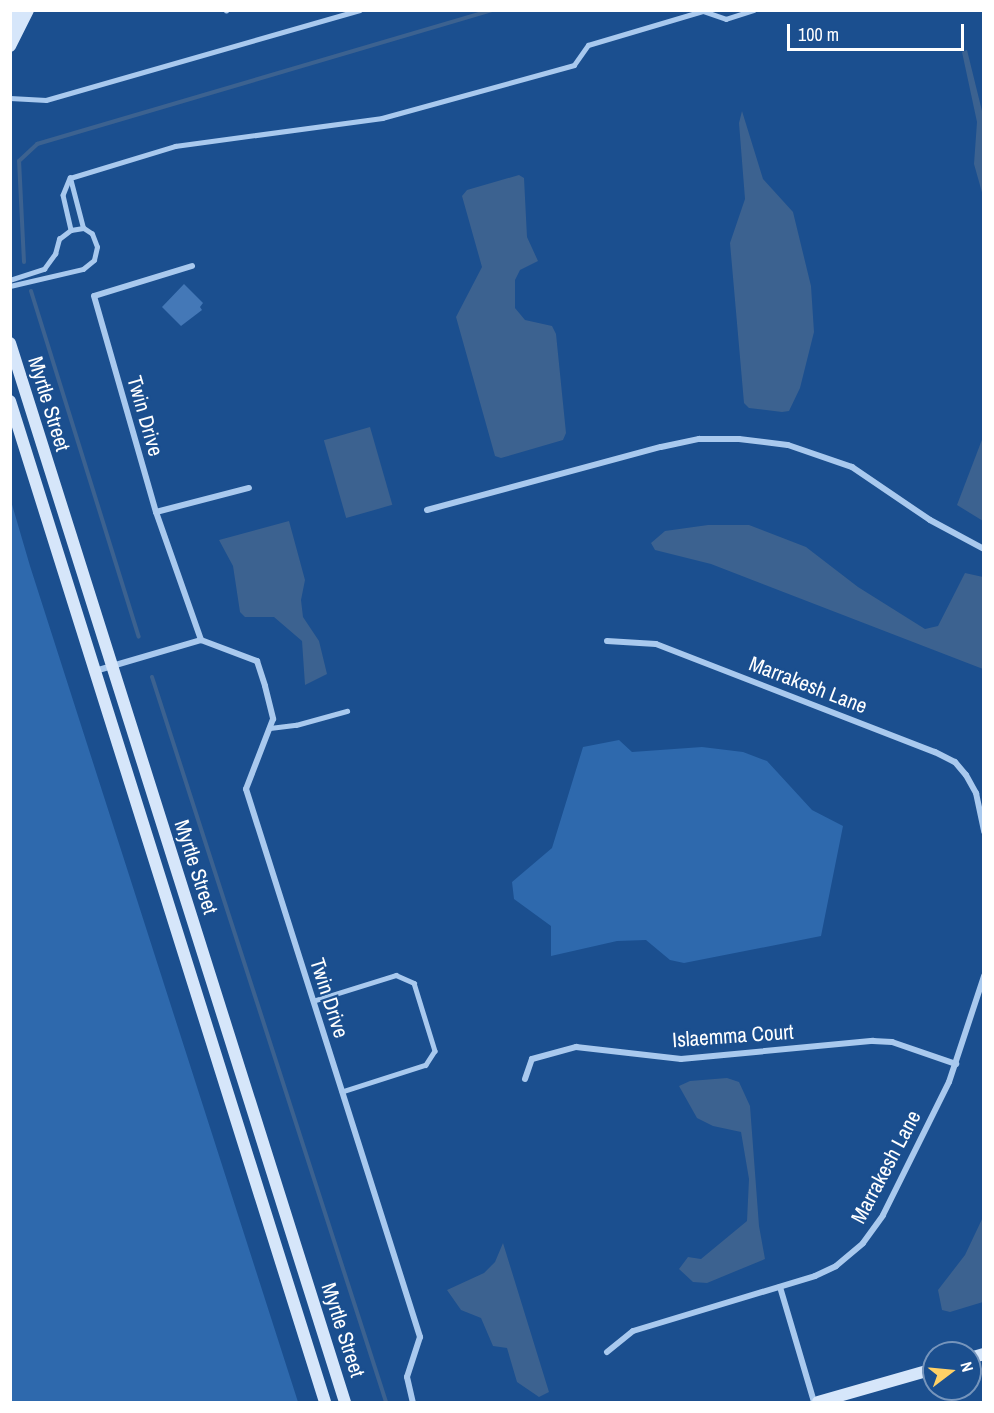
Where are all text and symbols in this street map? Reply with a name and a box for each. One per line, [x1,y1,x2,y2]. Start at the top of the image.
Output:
scale bar [790,12,967,50]
text: 100 m [798,22,839,47]
street label: Myrtle Street [23,354,75,454]
street label: Twin Drive [122,373,168,459]
street label: Marrakesh Lane [745,651,871,719]
street label: Myrtle Street [169,817,223,917]
street label: Twin Drive [304,955,354,1041]
street label: Islaemma Court [672,1019,794,1053]
street label: Marrakesh Lane [846,1106,926,1228]
street label: Myrtle Street [316,1280,370,1380]
north arrow [922,1341,982,1401]
text: N [955,1359,979,1374]

